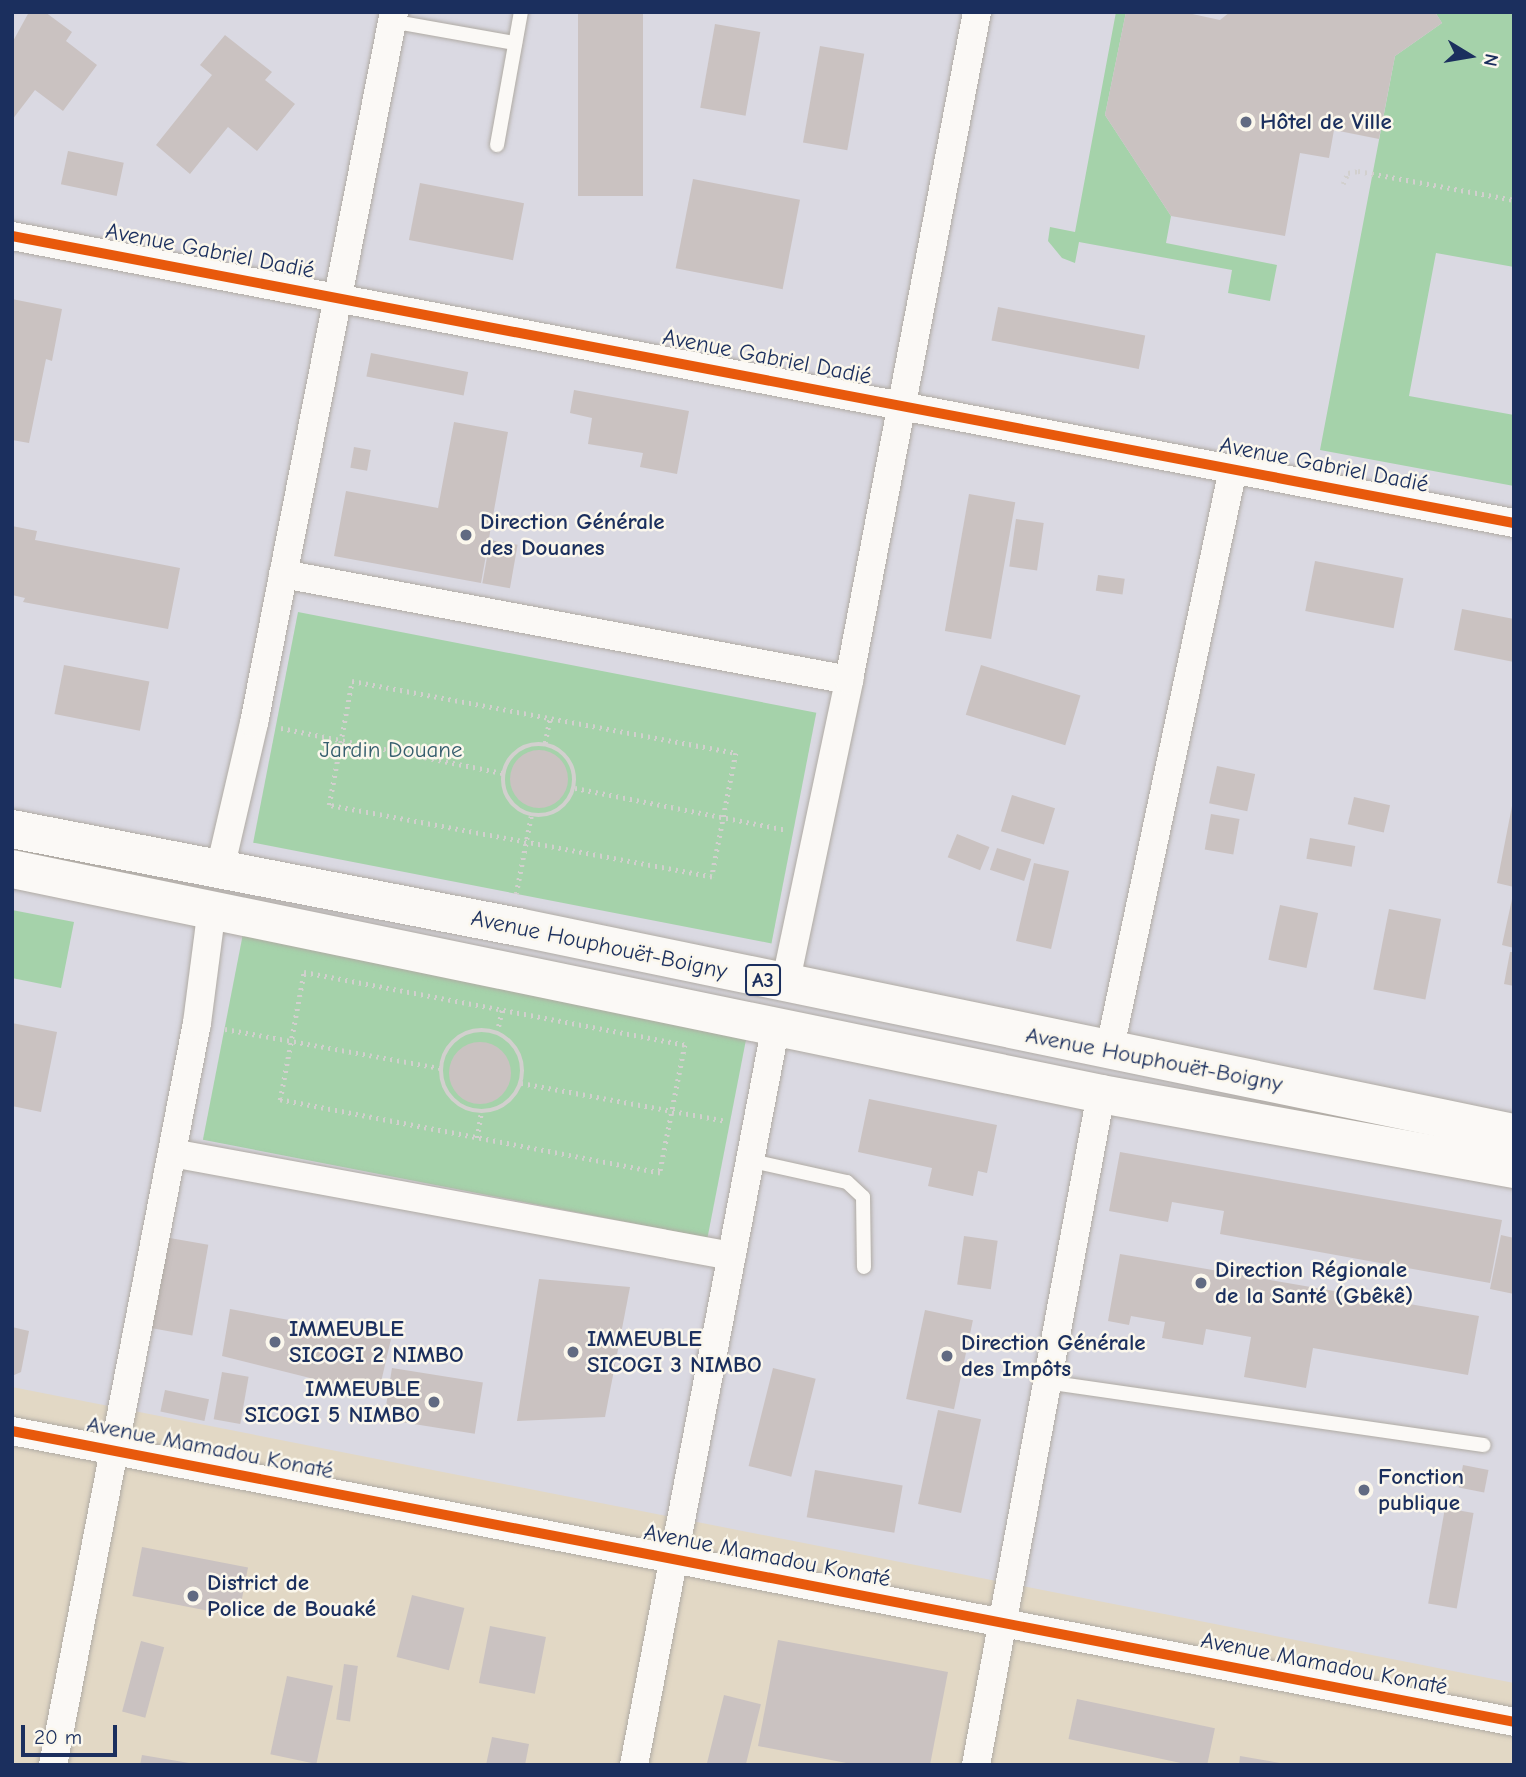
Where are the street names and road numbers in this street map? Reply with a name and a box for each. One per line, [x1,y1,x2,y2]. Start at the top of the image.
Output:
street label: Avenue Gabriel Dadié [103,217,317,285]
street label: Avenue Gabriel Dadié [660,323,874,391]
street label: Avenue Gabriel Dadié [1217,431,1431,499]
street label: Avenue Houphouët-Boigny [469,904,729,986]
road number: A3 [744,962,782,998]
street label: Avenue Houphouët-Boigny [1023,1022,1285,1098]
street label: Avenue Mamadou Konaté [84,1411,336,1485]
street label: Avenue Mamadou Konaté [641,1519,893,1593]
street label: Avenue Mamadou Konaté [1198,1627,1450,1701]

